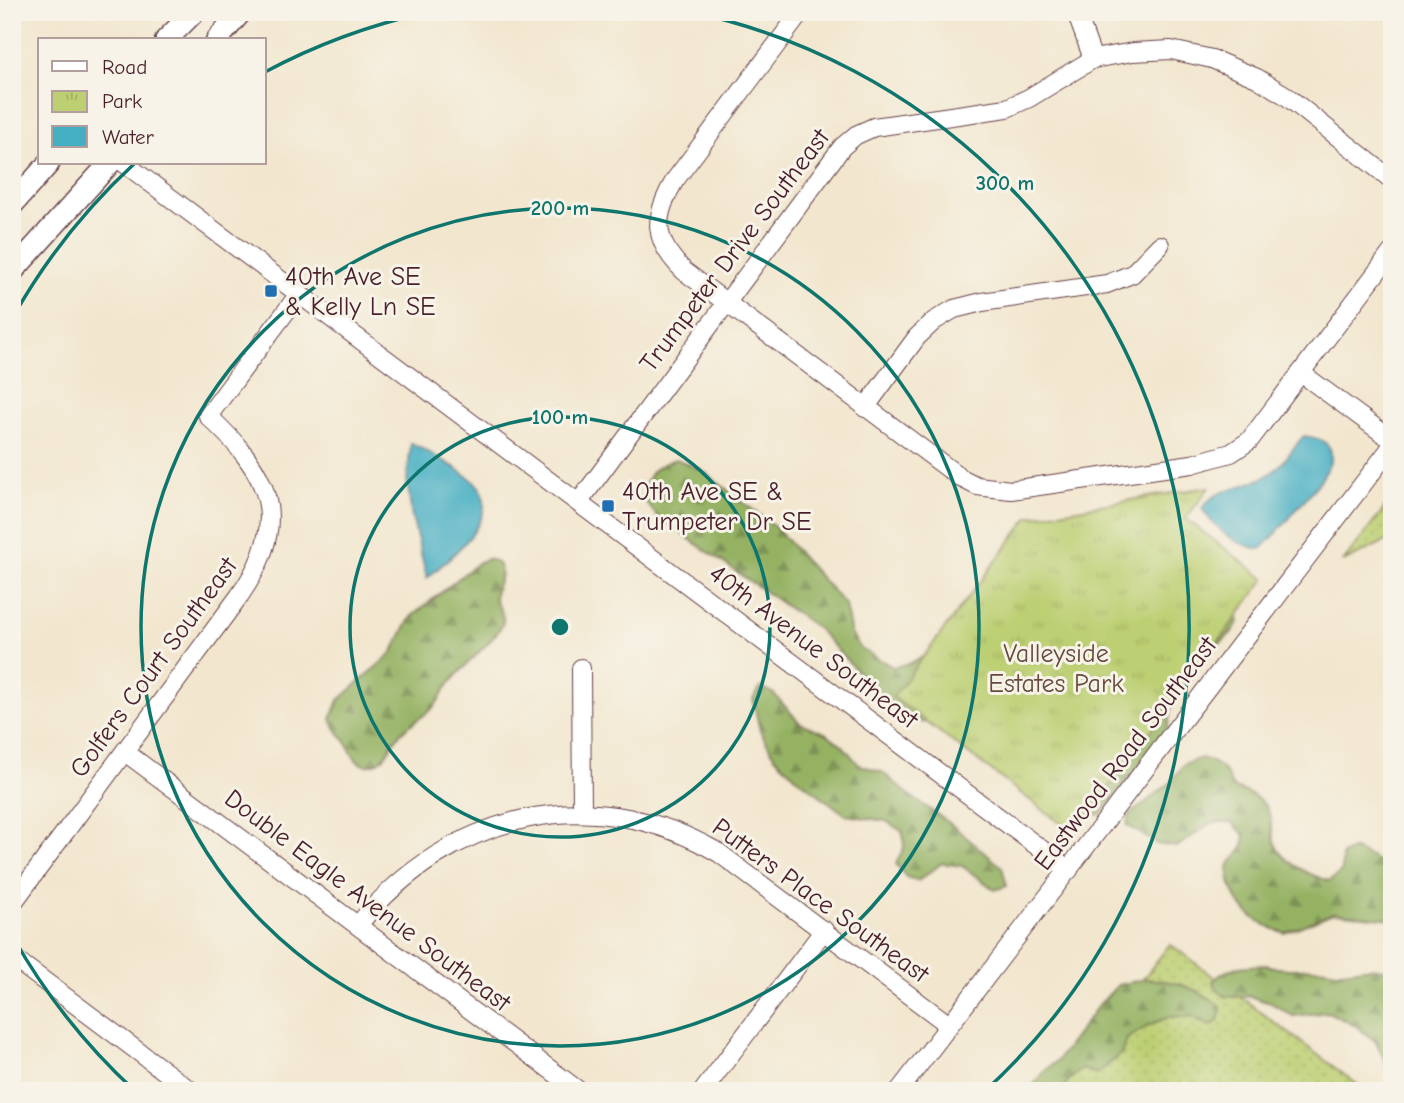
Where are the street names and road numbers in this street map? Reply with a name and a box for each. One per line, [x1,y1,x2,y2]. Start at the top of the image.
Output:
street label: Trumpeter Drive Southeast [634,122,837,378]
street label: Golfers Court Southeast [64,550,245,783]
street label: 40th Avenue Southeast [703,558,925,736]
street label: Eastwood Road Southeast [1028,630,1224,876]
street label: Double Eagle Avenue Southeast [218,783,518,1019]
street label: Putters Place Southeast [706,812,936,990]

